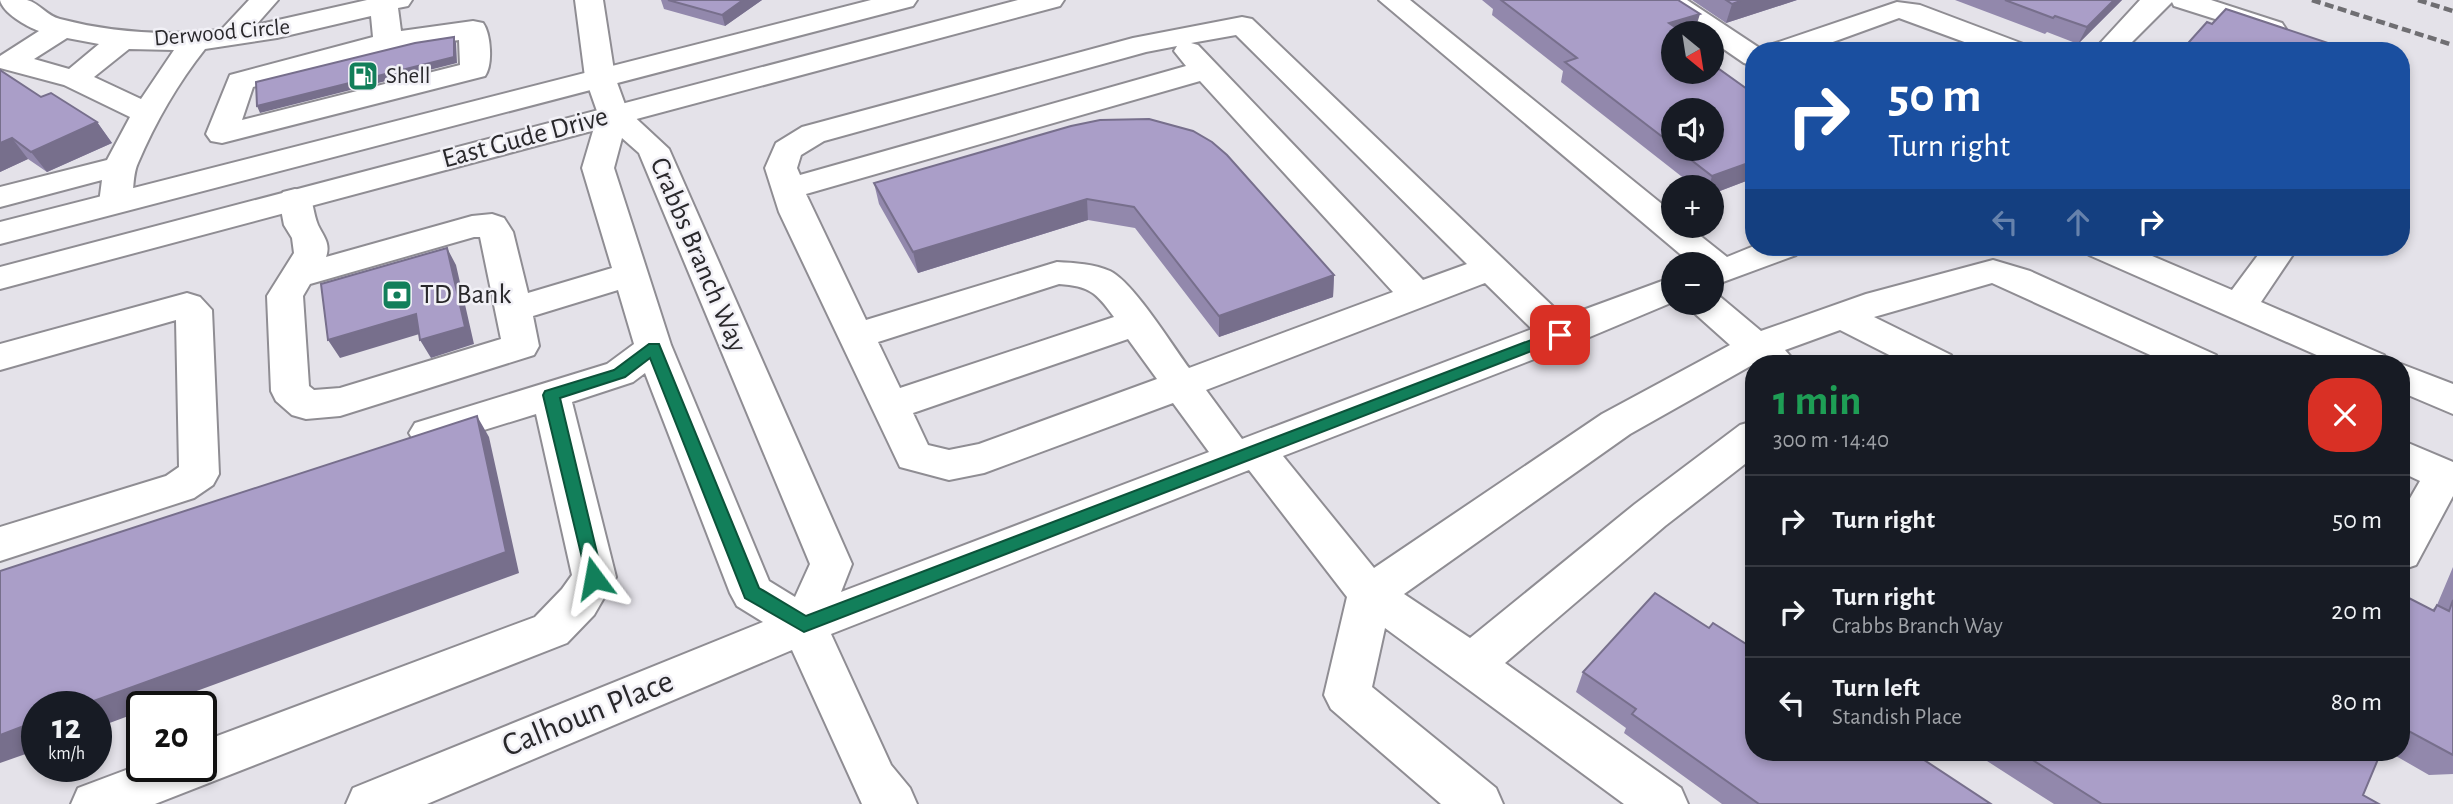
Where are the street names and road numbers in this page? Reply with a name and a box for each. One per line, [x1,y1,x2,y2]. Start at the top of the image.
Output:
street label: Derwood Circle [153,16,291,50]
street label: East Gude Drive [439,102,611,174]
street label: Crabbs Branch Way [644,154,752,356]
street label: Calhoun Place [498,665,678,763]

